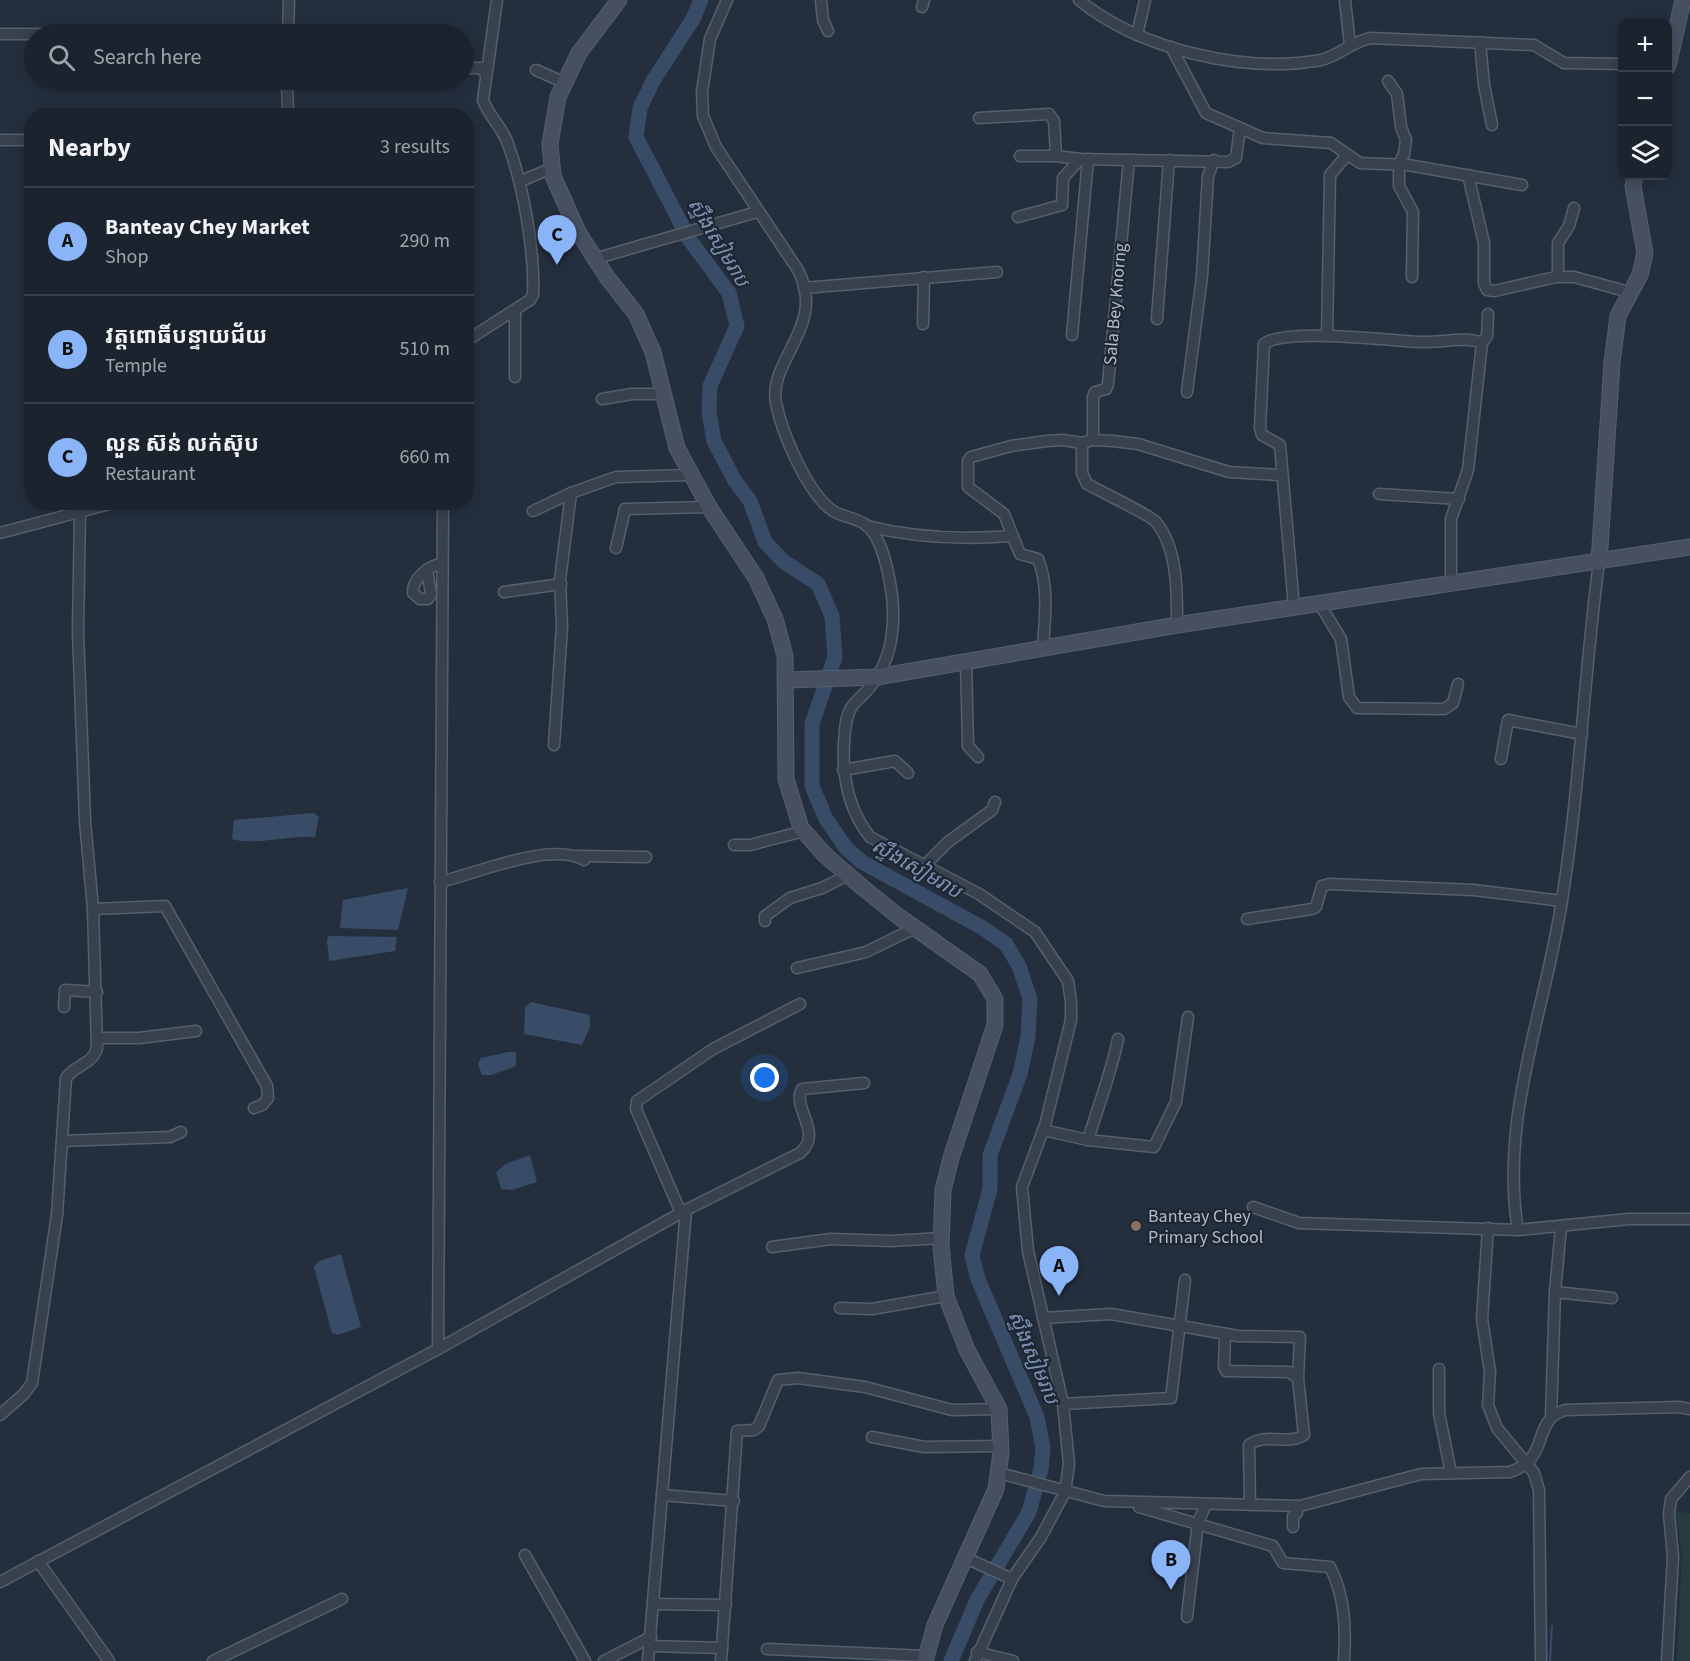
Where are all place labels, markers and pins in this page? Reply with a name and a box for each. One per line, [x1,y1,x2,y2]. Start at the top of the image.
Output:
pin: C [538,216,576,265]
place label: Banteay Chey Primary School [1148,1204,1263,1250]
marker: Banteay Chey Primary School [1129,1219,1143,1233]
pin: A [1040,1246,1078,1296]
pin: B [1152,1540,1190,1590]

